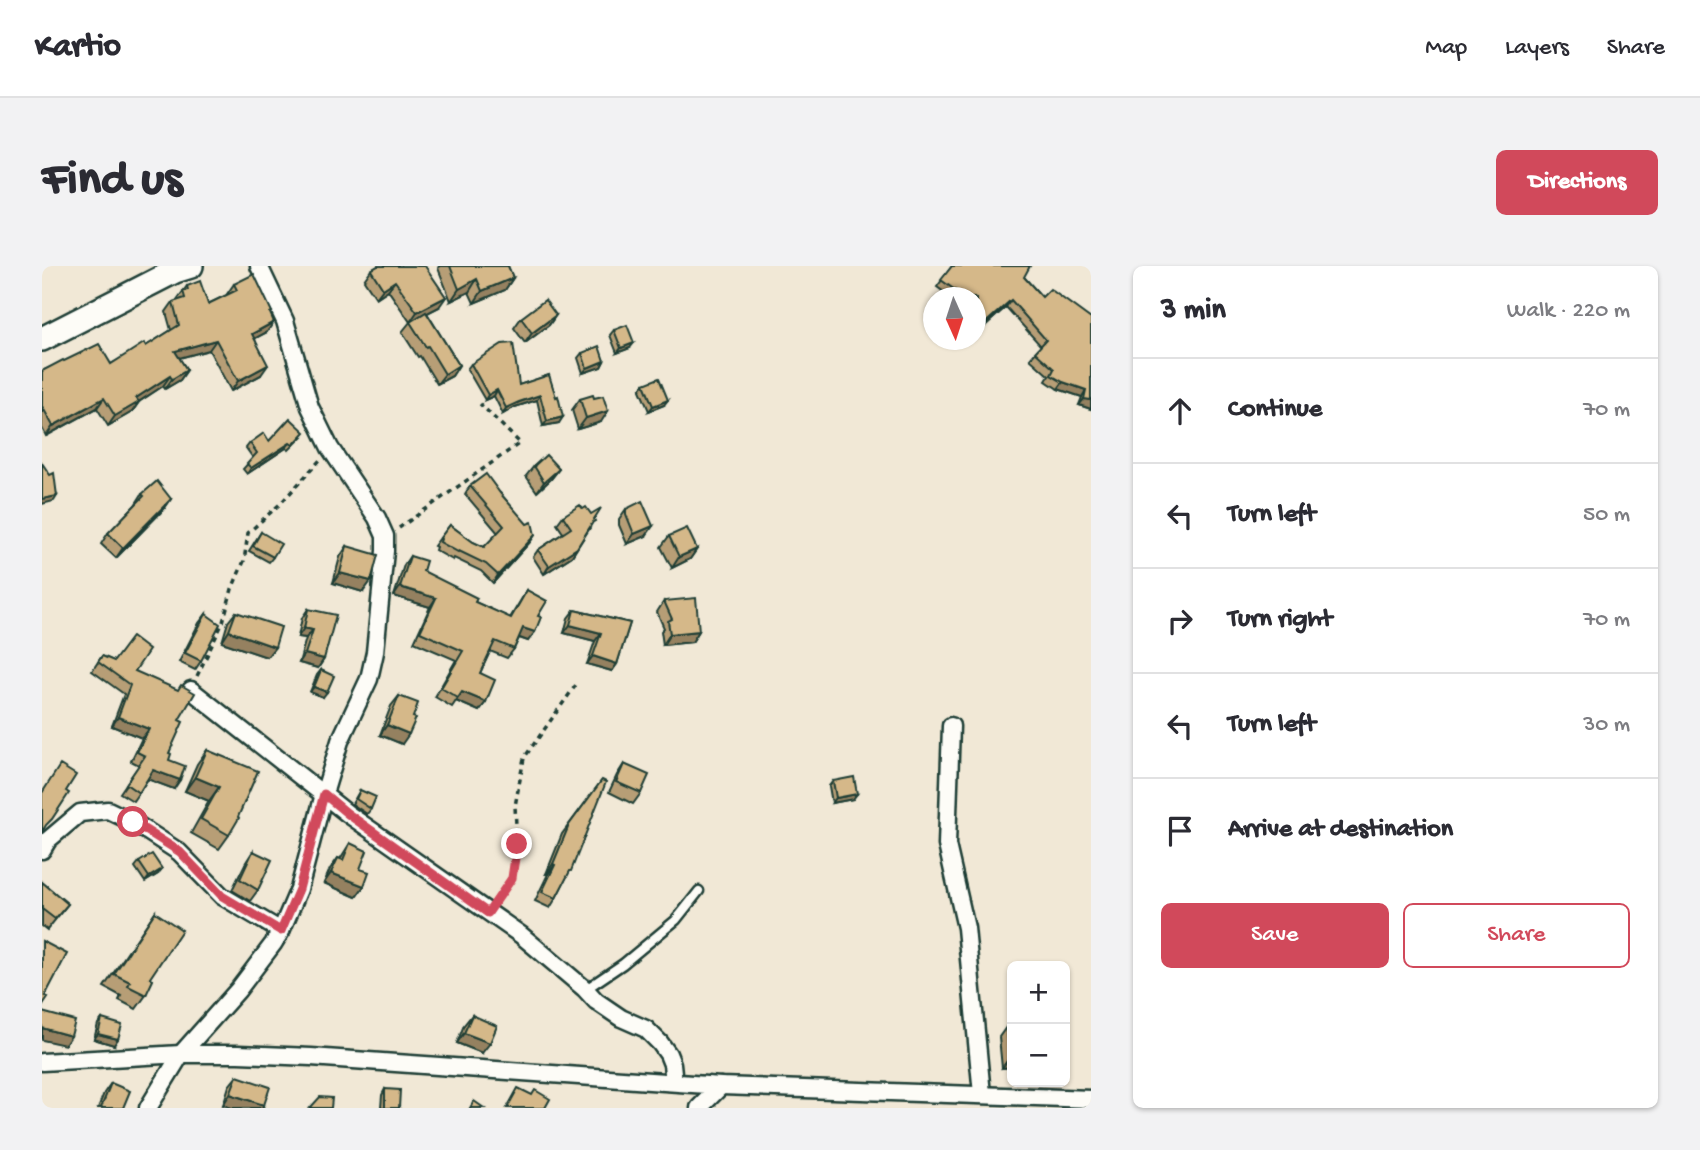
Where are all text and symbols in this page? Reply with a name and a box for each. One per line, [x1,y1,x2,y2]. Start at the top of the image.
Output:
text: Kartio [35,29,121,67]
text: Map [1425,34,1467,63]
text: Layers [1505,34,1569,63]
text: Share [1607,34,1665,63]
button: Directions [1496,150,1658,215]
text: Find us [42,153,182,211]
north arrow [923,287,986,350]
text: 3 min [1161,294,1226,329]
text: Walk · 220 m [1507,298,1630,325]
icon: ahead [1161,392,1199,430]
text: Continue [1228,395,1322,426]
text: 70 m [1583,397,1630,424]
icon: left [1161,497,1199,535]
text: Turn left [1228,500,1316,531]
text: 50 m [1583,502,1630,529]
icon: right [1161,602,1199,640]
text: Turn right [1228,605,1332,636]
text: 70 m [1583,607,1630,634]
icon: left [1161,707,1199,745]
text: Turn left [1228,710,1316,741]
text: 30 m [1583,712,1630,739]
route start [117,806,148,837]
icon: arrive [1161,812,1199,850]
text: Arrive at destination [1228,815,1453,846]
route end [501,828,532,859]
button: Save [1161,903,1389,968]
button: Share [1403,903,1630,968]
map controls [1007,961,1070,1087]
button: + [1007,961,1070,1024]
button: − [1007,1024,1070,1087]

